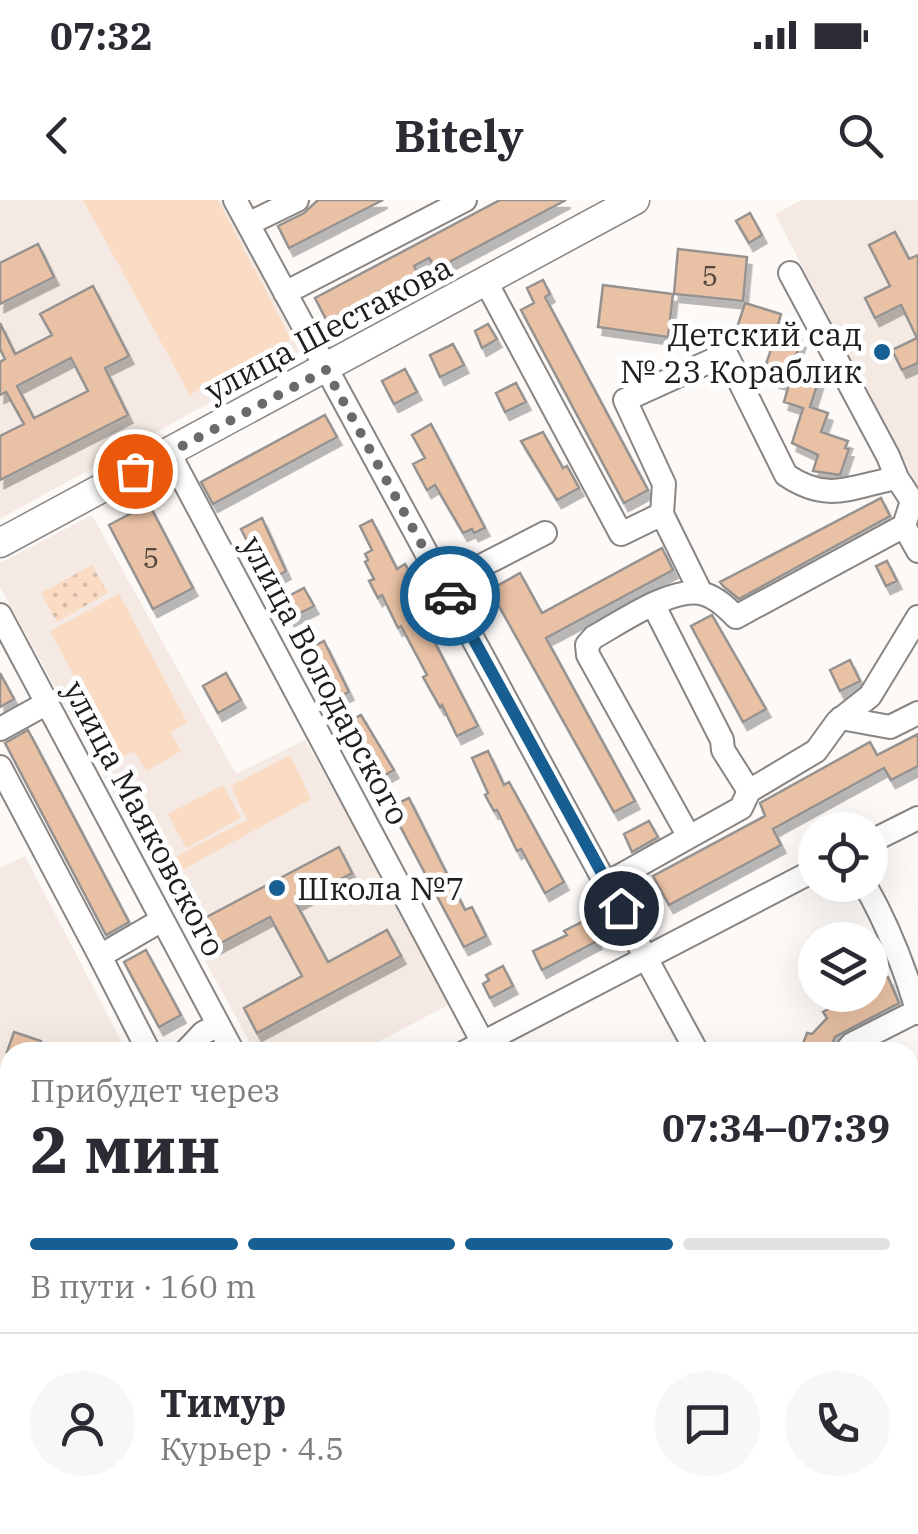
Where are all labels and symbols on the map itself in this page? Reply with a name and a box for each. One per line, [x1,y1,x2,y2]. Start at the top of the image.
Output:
street label: улица Шестакова [197,245,459,411]
house number: 5 [702,257,718,294]
place label: Детский сад № 23 Кораблик [620,313,862,392]
marker: Детский сад № 23 Кораблик [871,341,893,363]
pin [93,429,178,514]
street label: улица Володарского [232,528,420,832]
house number: 5 [143,539,159,576]
courier [400,546,500,646]
street label: улица Маяковского [54,673,236,963]
pin [579,866,664,951]
place label: Школа №7 [297,867,465,909]
marker: Школа №7 [266,877,288,899]

